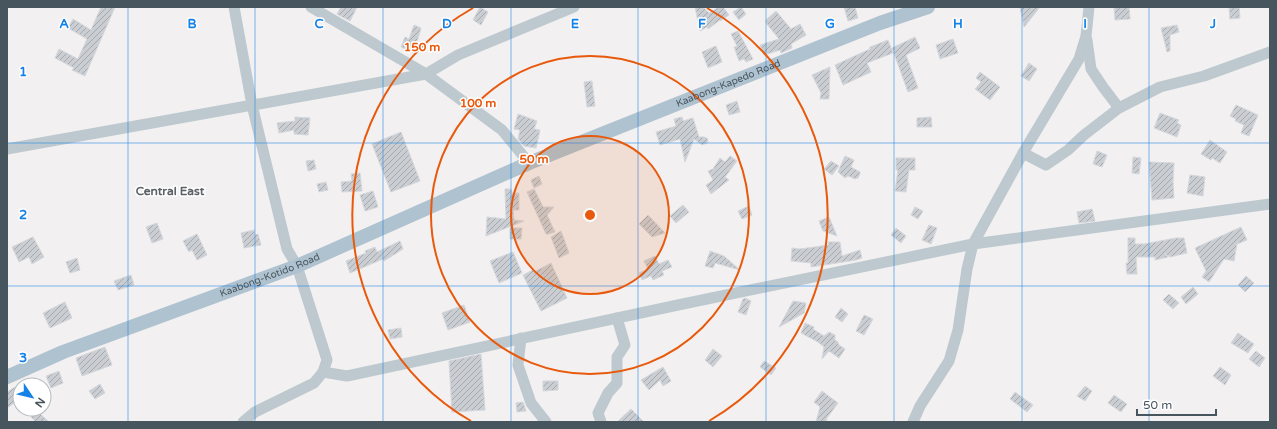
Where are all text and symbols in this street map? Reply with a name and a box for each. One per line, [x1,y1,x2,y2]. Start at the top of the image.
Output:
text: A [59,16,69,32]
text: B [187,16,197,32]
text: C [314,16,324,32]
text: D [442,16,452,32]
text: E [571,16,579,32]
text: F [698,16,706,32]
text: G [825,16,835,32]
text: H [953,16,963,32]
text: I [1083,16,1087,32]
text: J [1209,16,1216,32]
text: 150 m [404,40,440,54]
street label: Kaabong-Kapedo Road [674,57,782,110]
text: 1 [19,64,27,80]
text: 100 m [460,96,496,110]
text: 50 m [519,152,549,166]
district label: Central East [136,184,205,198]
text: 2 [19,207,27,223]
centre of rings [583,208,597,222]
street label: Kaabong-Kotido Road [218,251,322,300]
text: 3 [19,350,27,366]
north arrow [12,377,52,417]
scale bar [1137,391,1216,417]
text: N [32,395,48,410]
text: 50 m [1143,398,1172,412]

